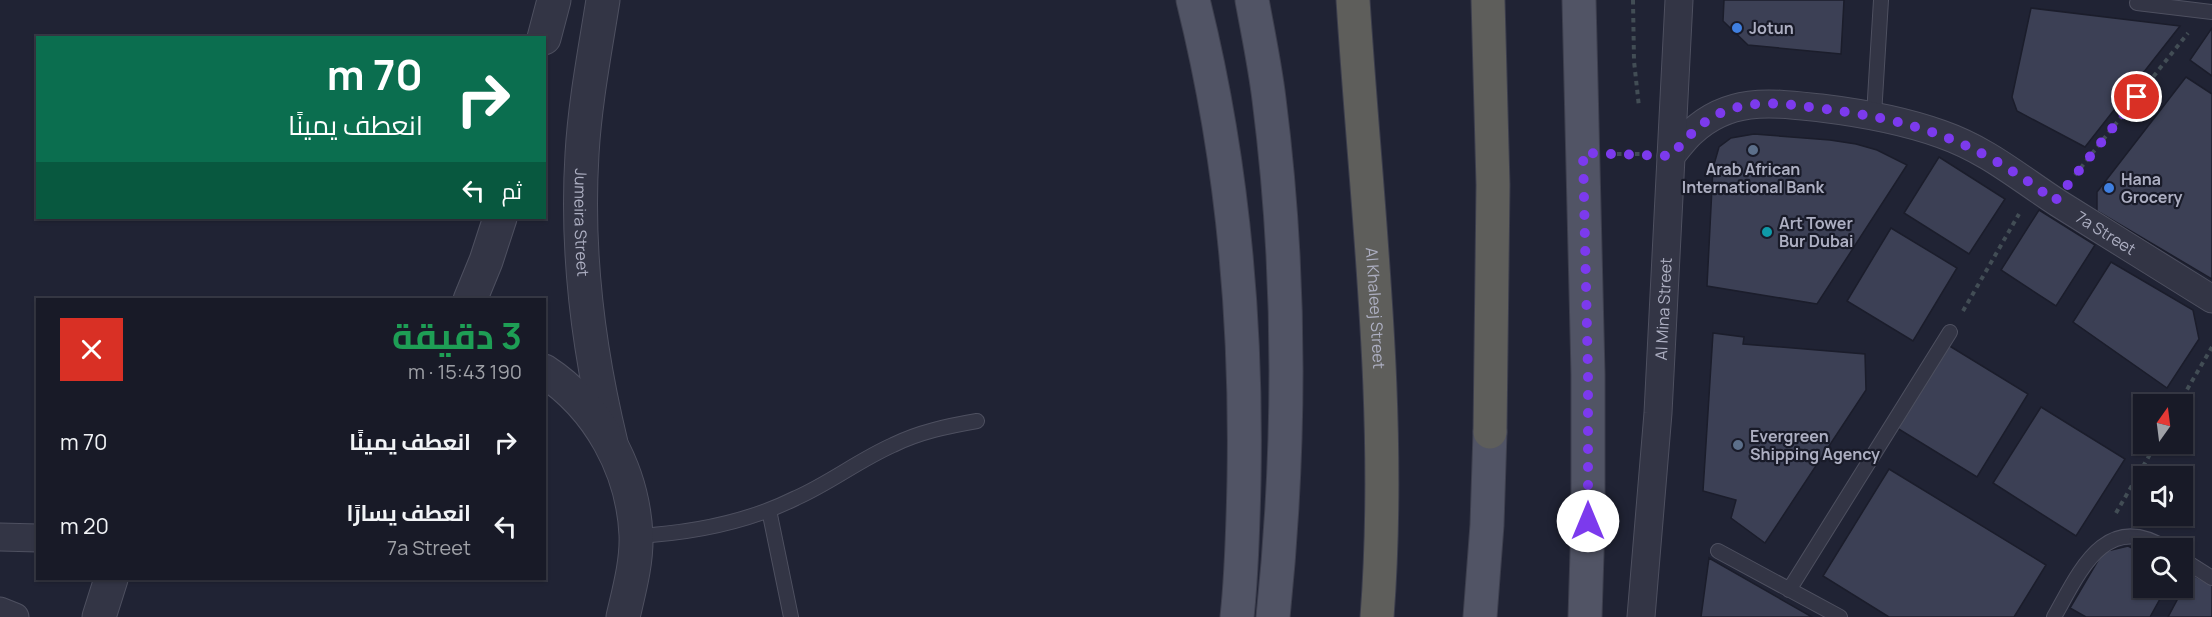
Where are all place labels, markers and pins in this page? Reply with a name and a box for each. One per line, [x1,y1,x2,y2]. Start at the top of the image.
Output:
place label: Jotun [1749,17,1794,39]
marker: Jotun [1730,21,1744,35]
pin [2111,71,2162,122]
marker: Arab African International Bank [1746,143,1760,157]
place label: Arab African International Bank [1682,158,1825,198]
place label: Hana Grocery [2121,168,2183,208]
marker: Hana Grocery [2102,181,2116,195]
place label: Art Tower Bur Dubai [1779,212,1853,252]
marker: Art Tower Bur Dubai [1760,225,1774,239]
place label: Evergreen Shipping Agency [1750,425,1880,465]
marker: Evergreen Shipping Agency [1731,438,1745,452]

